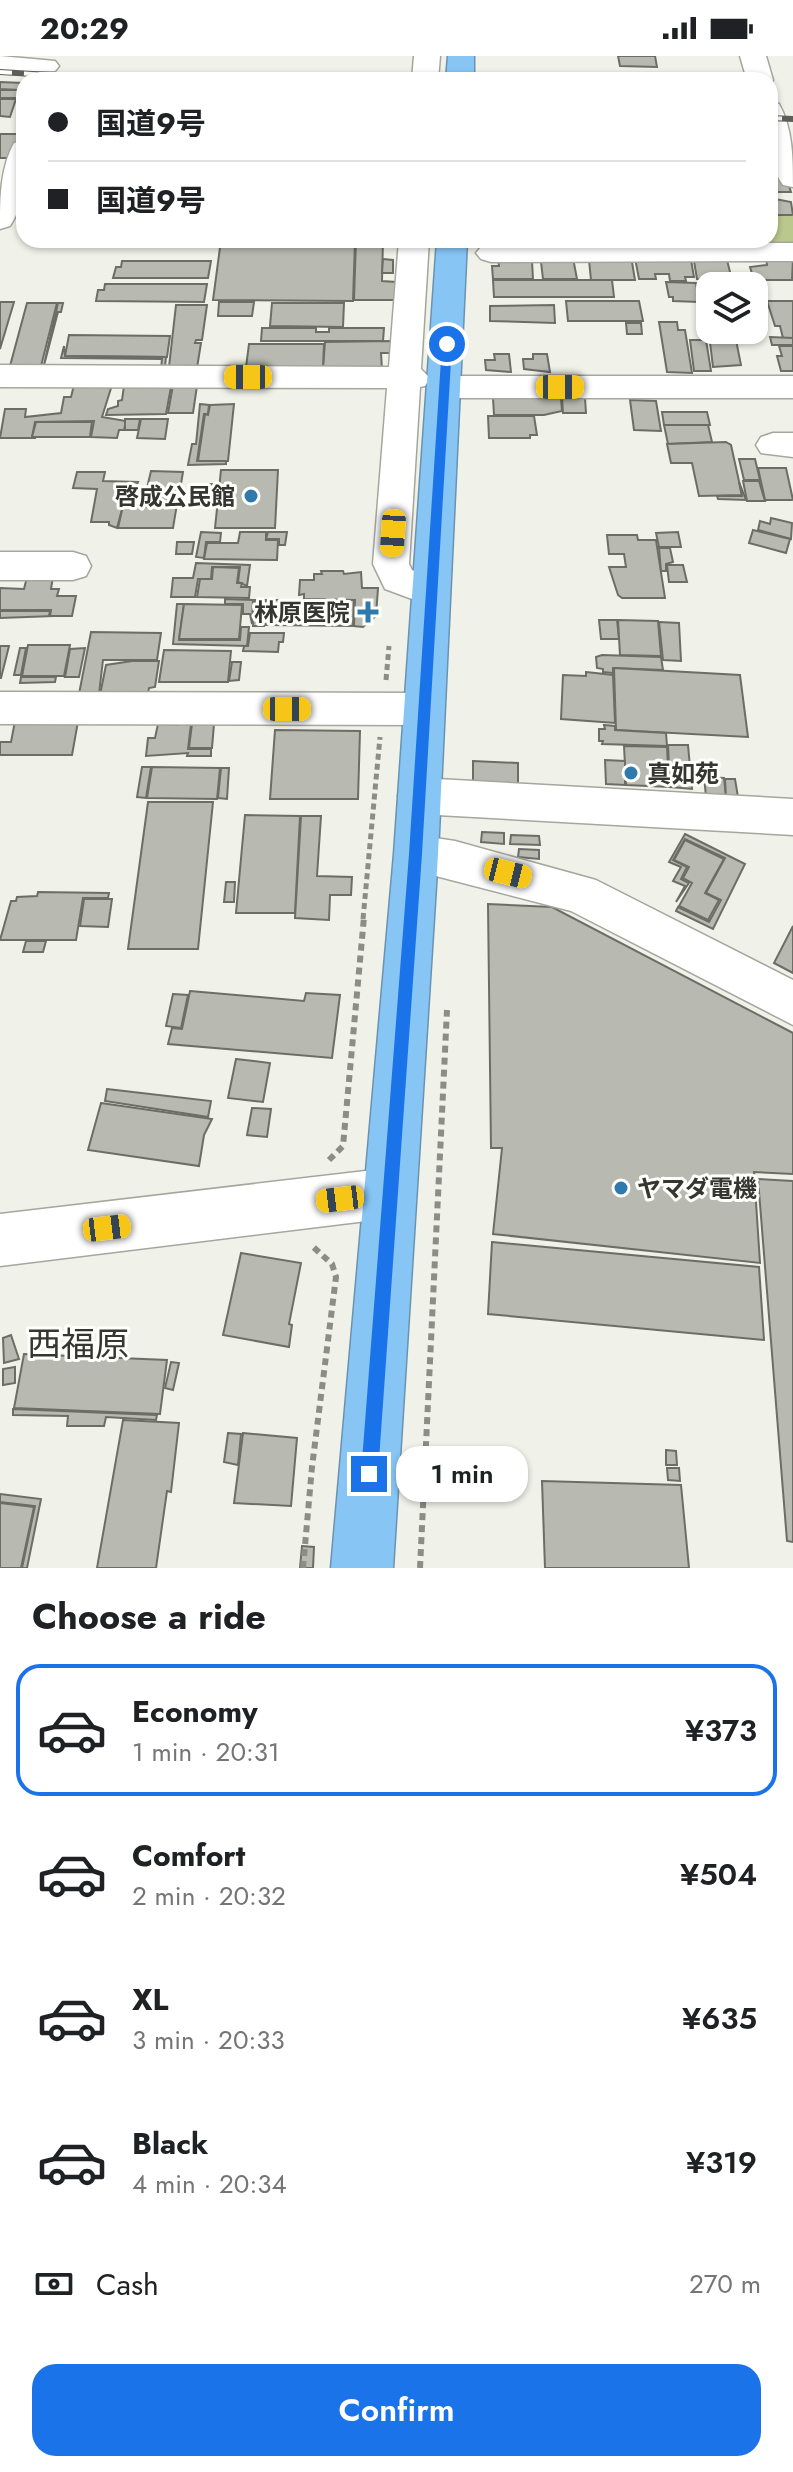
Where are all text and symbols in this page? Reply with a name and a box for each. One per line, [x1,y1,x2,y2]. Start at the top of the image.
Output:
text: 20:29 [40,7,129,50]
text: 国道9号 [96,102,206,145]
text: 国道9号 [96,179,206,222]
map controls [696,272,768,344]
button: layers [696,272,768,344]
route start [429,326,465,362]
car [224,365,272,389]
car [536,375,584,399]
place label: 啓成公民館 [115,479,235,514]
marker: 啓成公民館 [242,487,260,505]
car [379,508,407,558]
place label: 林原医院 [254,595,350,630]
marker: 林原医院 [357,601,379,623]
car [263,697,311,721]
place label: 真如苑 [647,756,719,791]
marker: 真如苑 [622,764,640,782]
car [482,856,534,890]
place label: ヤマダ電機 [637,1171,757,1206]
marker: ヤマダ電機 [612,1179,630,1197]
car [315,1184,365,1214]
car [82,1213,132,1243]
district label: 西福原 [27,1320,129,1369]
callout: 1 min [397,1446,529,1502]
text: 1 min [430,1455,494,1493]
route end [351,1456,387,1492]
text: Choose a ride [32,1590,266,1642]
text: Economy [132,1690,258,1733]
icon: car [36,1694,108,1766]
text: ¥373 [685,1709,757,1752]
text: 1 min · 20:31 [132,1733,280,1771]
text: Comfort [132,1834,245,1877]
icon: car [36,1838,108,1910]
text: ¥504 [680,1853,757,1896]
text: 2 min · 20:32 [132,1877,286,1915]
text: XL [132,1978,168,2021]
icon: car [36,1982,108,2054]
text: ¥635 [682,1997,757,2040]
text: 3 min · 20:33 [132,2021,285,2059]
text: Black [132,2122,208,2165]
icon: car [36,2126,108,2198]
text: ¥319 [686,2141,757,2184]
text: 4 min · 20:34 [132,2165,287,2203]
icon: cash [32,2262,76,2306]
text: Cash [96,2263,159,2306]
text: 270 m [689,2265,761,2303]
button: Confirm [32,2364,761,2456]

